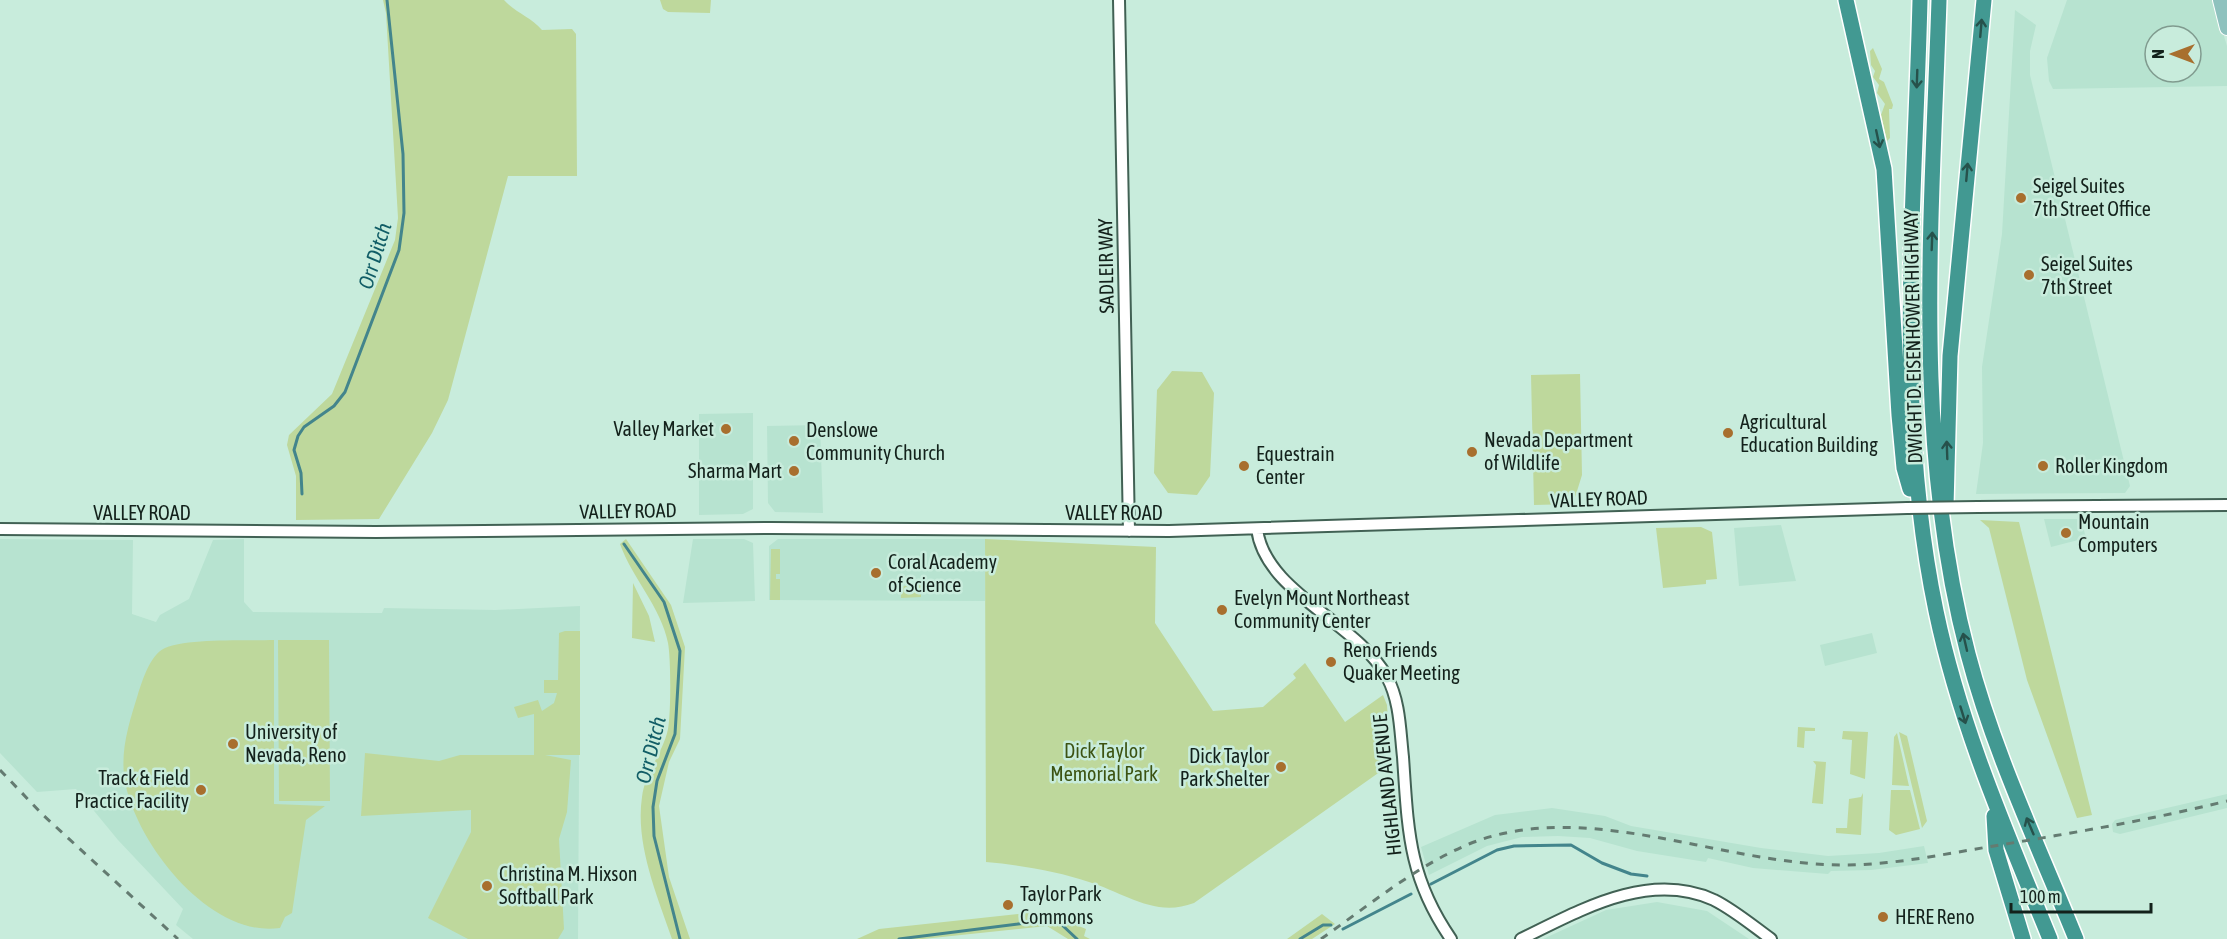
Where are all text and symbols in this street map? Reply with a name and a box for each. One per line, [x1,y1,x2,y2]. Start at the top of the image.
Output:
one-way arrow [1976,18,1987,38]
north arrow [2143,24,2203,84]
text: N [2149,49,2167,59]
one-way arrow [1912,69,1923,89]
one-way arrow [1873,129,1884,148]
one-way arrow [1962,163,1973,183]
place label: Seigel Suites 7th Street Office [2033,174,2151,220]
marker: Seigel Suites 7th Street Office [2014,191,2028,205]
street label: DWIGHT D. EISENHOWER HIGHWAY [1899,210,1926,464]
street label: SADLEIR WAY [1093,218,1118,314]
water label: Orr Ditch [353,220,395,292]
one-way arrow [1926,231,1937,251]
place label: Seigel Suites 7th Street [2041,252,2133,298]
marker: Seigel Suites 7th Street [2022,268,2036,282]
place label: Agricultural Education Building [1740,410,1878,456]
place label: Valley Market [613,417,714,440]
place label: Denslowe Community Church [806,418,945,464]
marker: Valley Market [719,422,733,436]
marker: Agricultural Education Building [1721,426,1735,440]
place label: Nevada Department of Wildlife [1484,428,1633,474]
marker: Denslowe Community Church [787,434,801,448]
one-way arrow [1942,441,1953,461]
place label: Equestrain Center [1256,442,1335,488]
marker: Nevada Department of Wildlife [1465,445,1479,459]
place label: Roller Kingdom [2055,454,2168,477]
place label: Sharma Mart [688,459,782,482]
marker: Equestrain Center [1237,459,1251,473]
marker: Roller Kingdom [2036,459,2050,473]
marker: Sharma Mart [787,464,801,478]
street label: VALLEY ROAD [1550,485,1648,512]
street label: VALLEY ROAD [579,498,677,523]
street label: VALLEY ROAD [93,501,191,524]
street label: VALLEY ROAD [1065,501,1163,524]
place label: Mountain Computers [2078,510,2158,556]
marker: Mountain Computers [2059,526,2073,540]
place label: Coral Academy of Science [888,550,997,596]
marker: Coral Academy of Science [869,566,883,580]
place label: Evelyn Mount Northeast Community Center [1234,586,1410,632]
marker: Evelyn Mount Northeast Community Center [1215,603,1229,617]
one-way arrow [1959,633,1971,652]
place label: Reno Friends Quaker Meeting [1343,638,1460,684]
marker: Reno Friends Quaker Meeting [1324,655,1338,669]
one-way arrow [1958,705,1969,724]
street label: HIGHLAND AVENUE [1368,713,1405,857]
water label: Orr Ditch [630,714,670,786]
place label: University of Nevada, Reno [245,720,346,766]
marker: University of Nevada, Reno [226,737,240,751]
park label: Dick Taylor Memorial Park [1050,739,1158,785]
place label: Dick Taylor Park Shelter [1180,744,1270,790]
marker: Dick Taylor Park Shelter [1274,760,1288,774]
place label: Track & Field Practice Facility [75,766,189,812]
marker: Track & Field Practice Facility [194,783,208,797]
one-way arrow [2023,817,2034,835]
place label: Christina M. Hixson Softball Park [499,862,638,908]
scale bar [2011,876,2150,914]
marker: Christina M. Hixson Softball Park [480,879,494,893]
place label: Taylor Park Commons [1020,882,1102,928]
text: 100 m [2020,886,2061,907]
marker: Taylor Park Commons [1001,898,1015,912]
place label: HERE Reno [1895,905,1975,928]
marker: HERE Reno [1876,910,1890,924]

